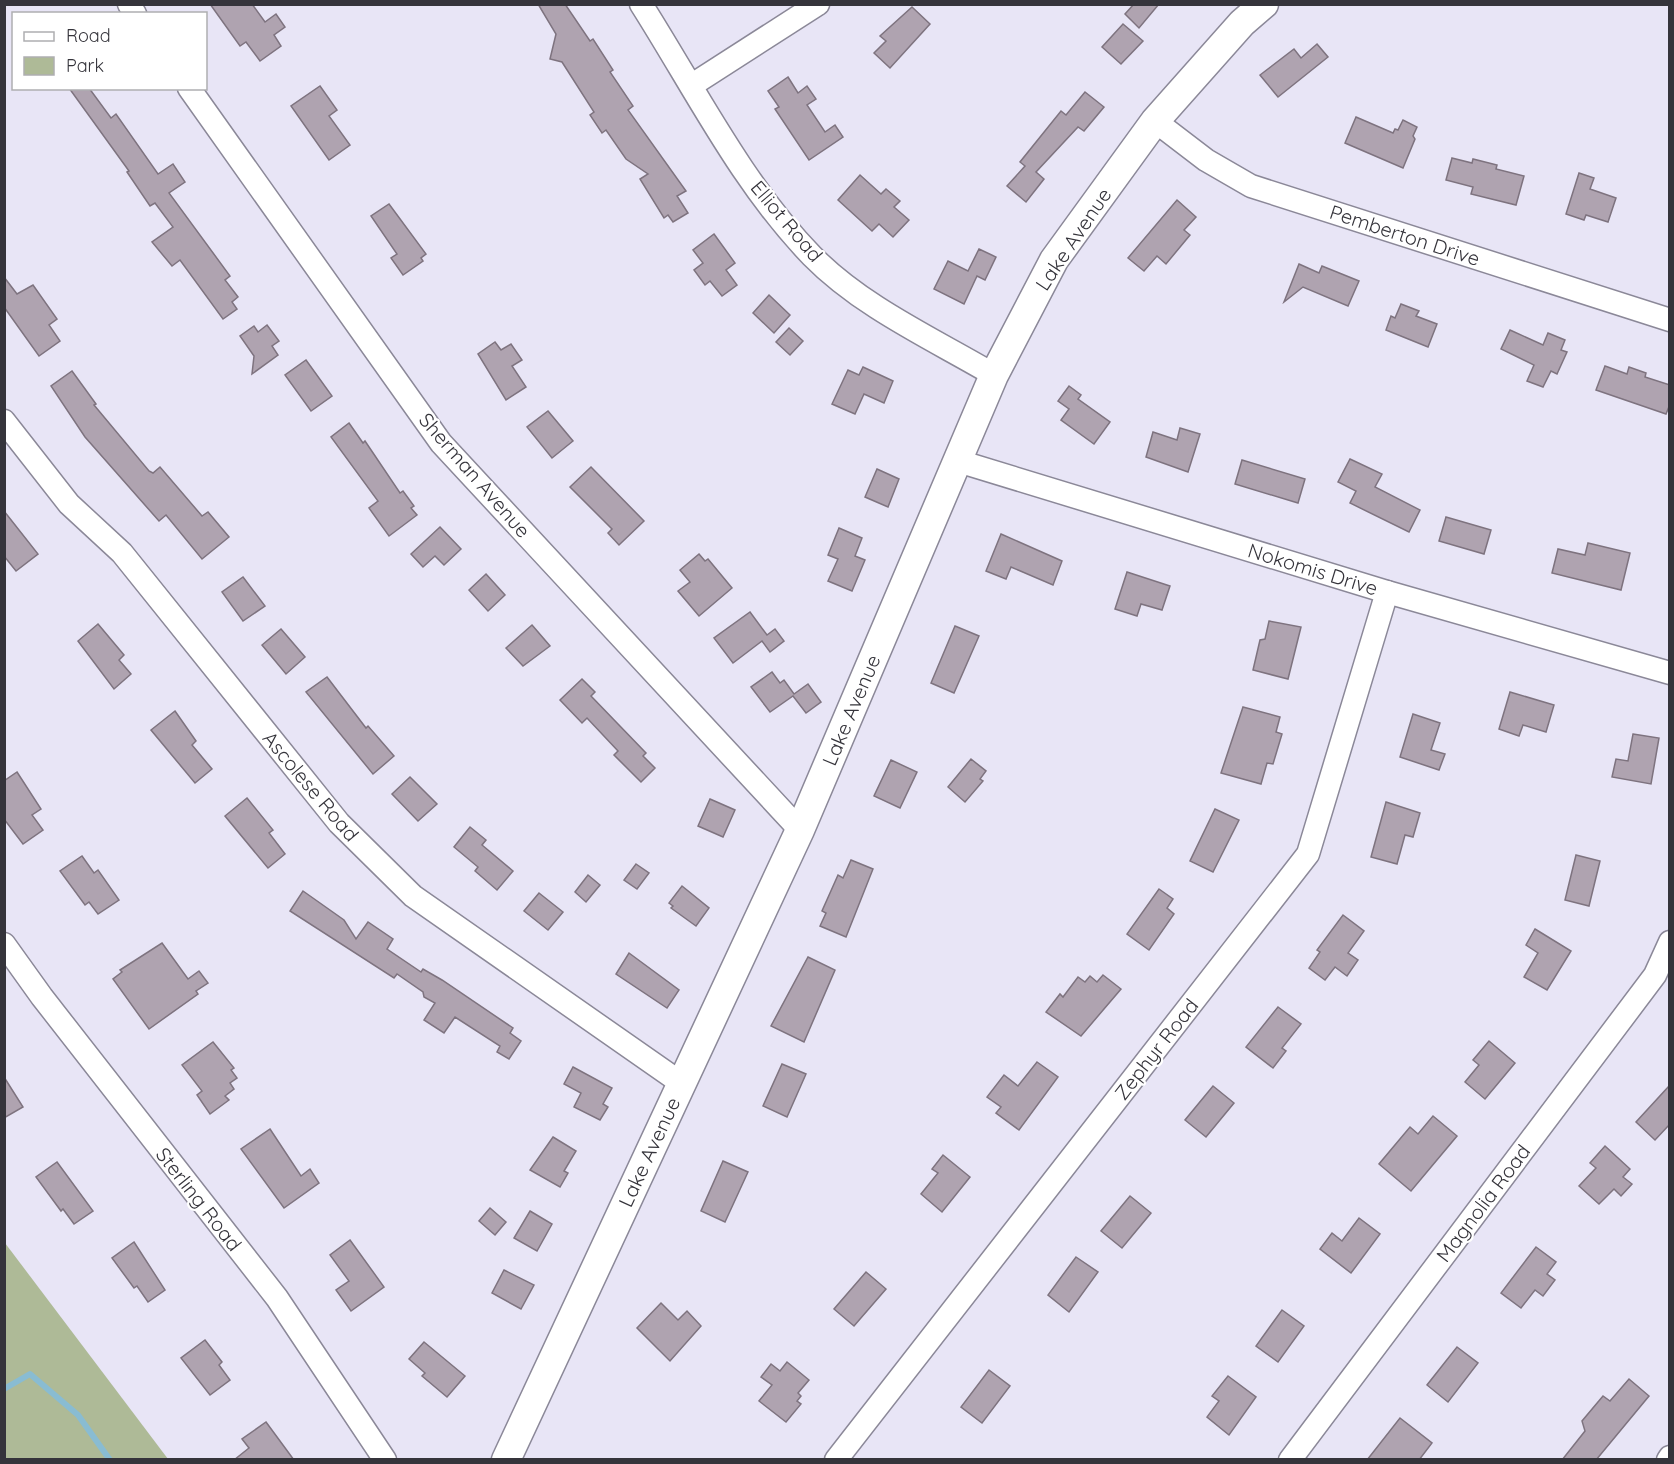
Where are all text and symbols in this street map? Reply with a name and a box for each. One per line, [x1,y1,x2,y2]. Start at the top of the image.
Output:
legend [12,12,207,90]
text: Road [66,24,111,47]
text: Park [66,54,104,77]
street label: Elliot Road [746,175,828,267]
street label: Lake Avenue [1030,183,1116,295]
street label: Pemberton Drive [1327,199,1483,271]
street label: Sherman Avenue [414,407,536,543]
street label: Nokomis Drive [1245,537,1381,601]
street label: Lake Avenue [816,651,886,769]
street label: Ascolese Road [258,726,364,846]
street label: Zephyr Road [1109,993,1203,1105]
street label: Lake Avenue [613,1093,685,1211]
street label: Magnolia Road [1431,1139,1535,1267]
street label: Sterling Road [151,1142,247,1256]

